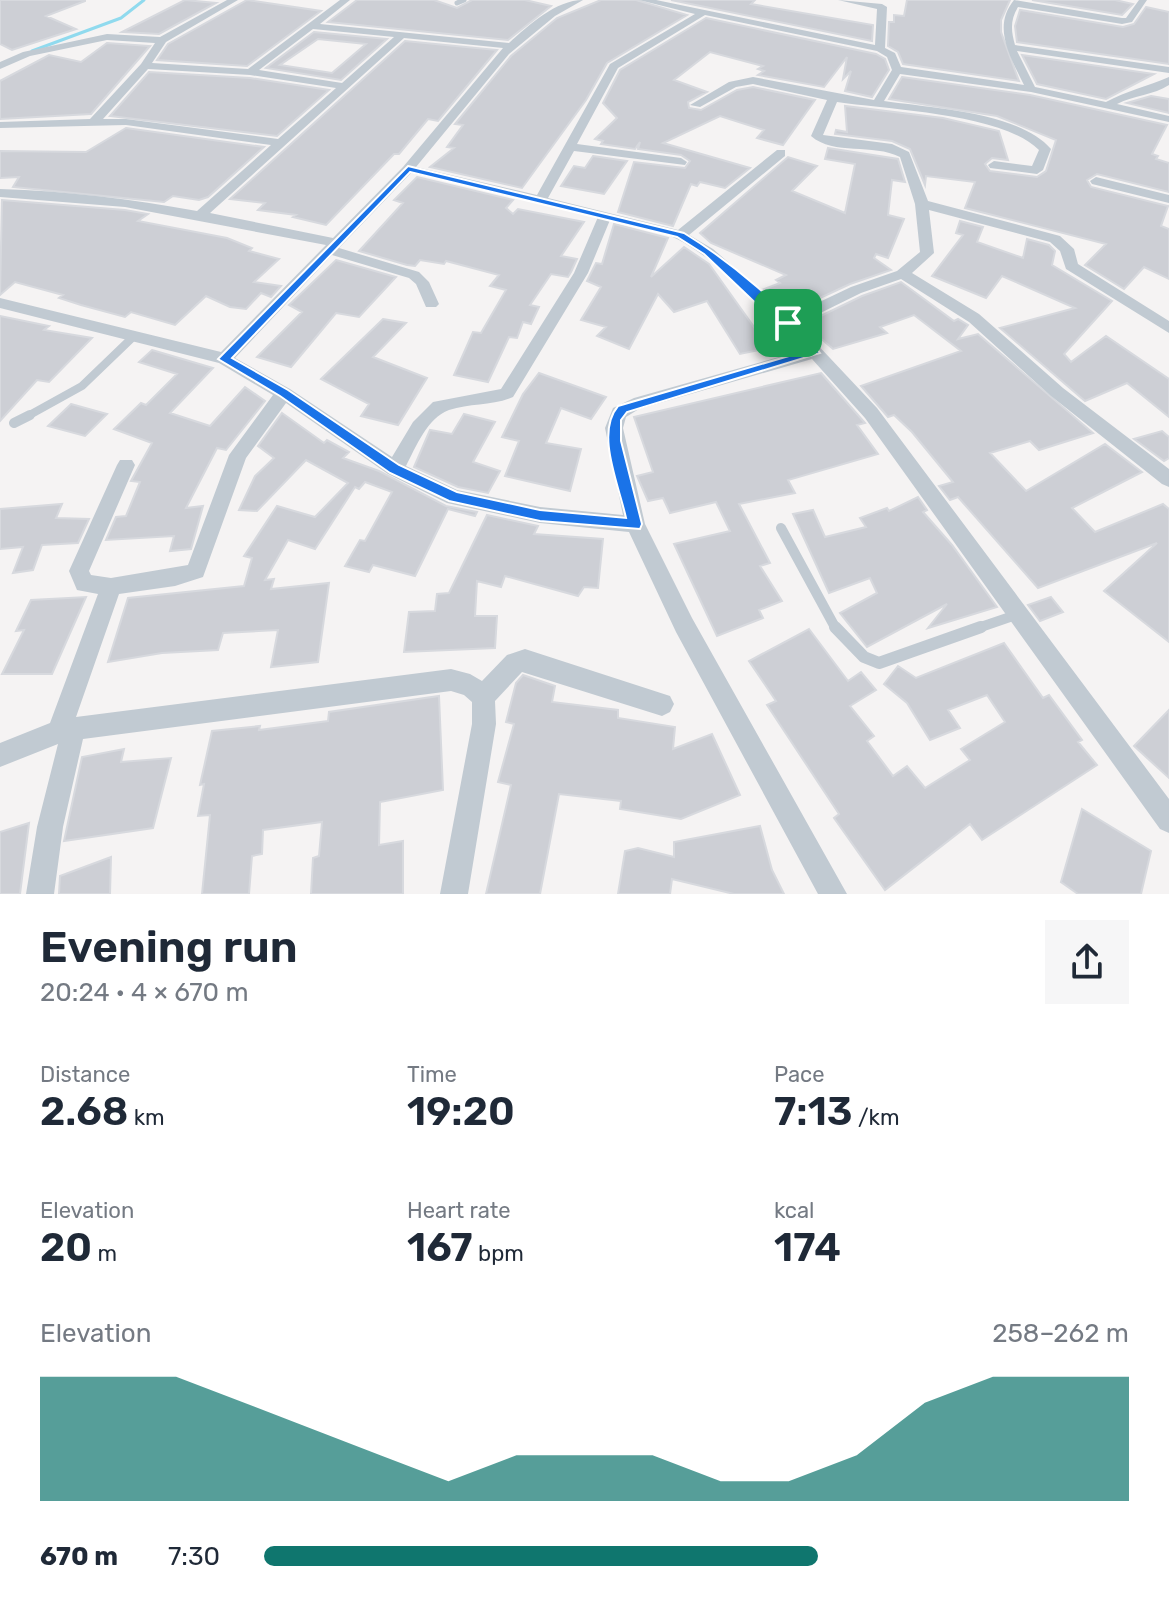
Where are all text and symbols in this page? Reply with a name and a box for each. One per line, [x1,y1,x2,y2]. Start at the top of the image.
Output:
pin [754,289,822,357]
icon: arrive [766,301,810,345]
button: share [1045,920,1129,1004]
text: Evening run [40,921,298,973]
text: 20:24 · 4 × 670 m [40,977,249,1008]
text: Distance [40,1061,130,1088]
text: Time [407,1061,457,1088]
text: Pace [774,1061,825,1088]
text: 2.68 [40,1088,128,1135]
text: 19:20 [407,1088,515,1135]
text: 7:13 [774,1088,853,1135]
text: km [128,1104,165,1131]
text: /km [853,1104,899,1131]
text: Elevation [40,1197,134,1224]
text: Heart rate [407,1197,511,1224]
text: kcal [774,1197,814,1224]
text: 20 [40,1224,92,1271]
text: 167 [407,1224,473,1271]
text: 174 [774,1224,841,1271]
text: m [92,1240,117,1267]
text: bpm [473,1240,524,1267]
text: Elevation [40,1318,151,1349]
text: 258–262 m [992,1318,1129,1349]
text: 670 m [40,1541,118,1572]
text: 7:30 [168,1541,220,1572]

